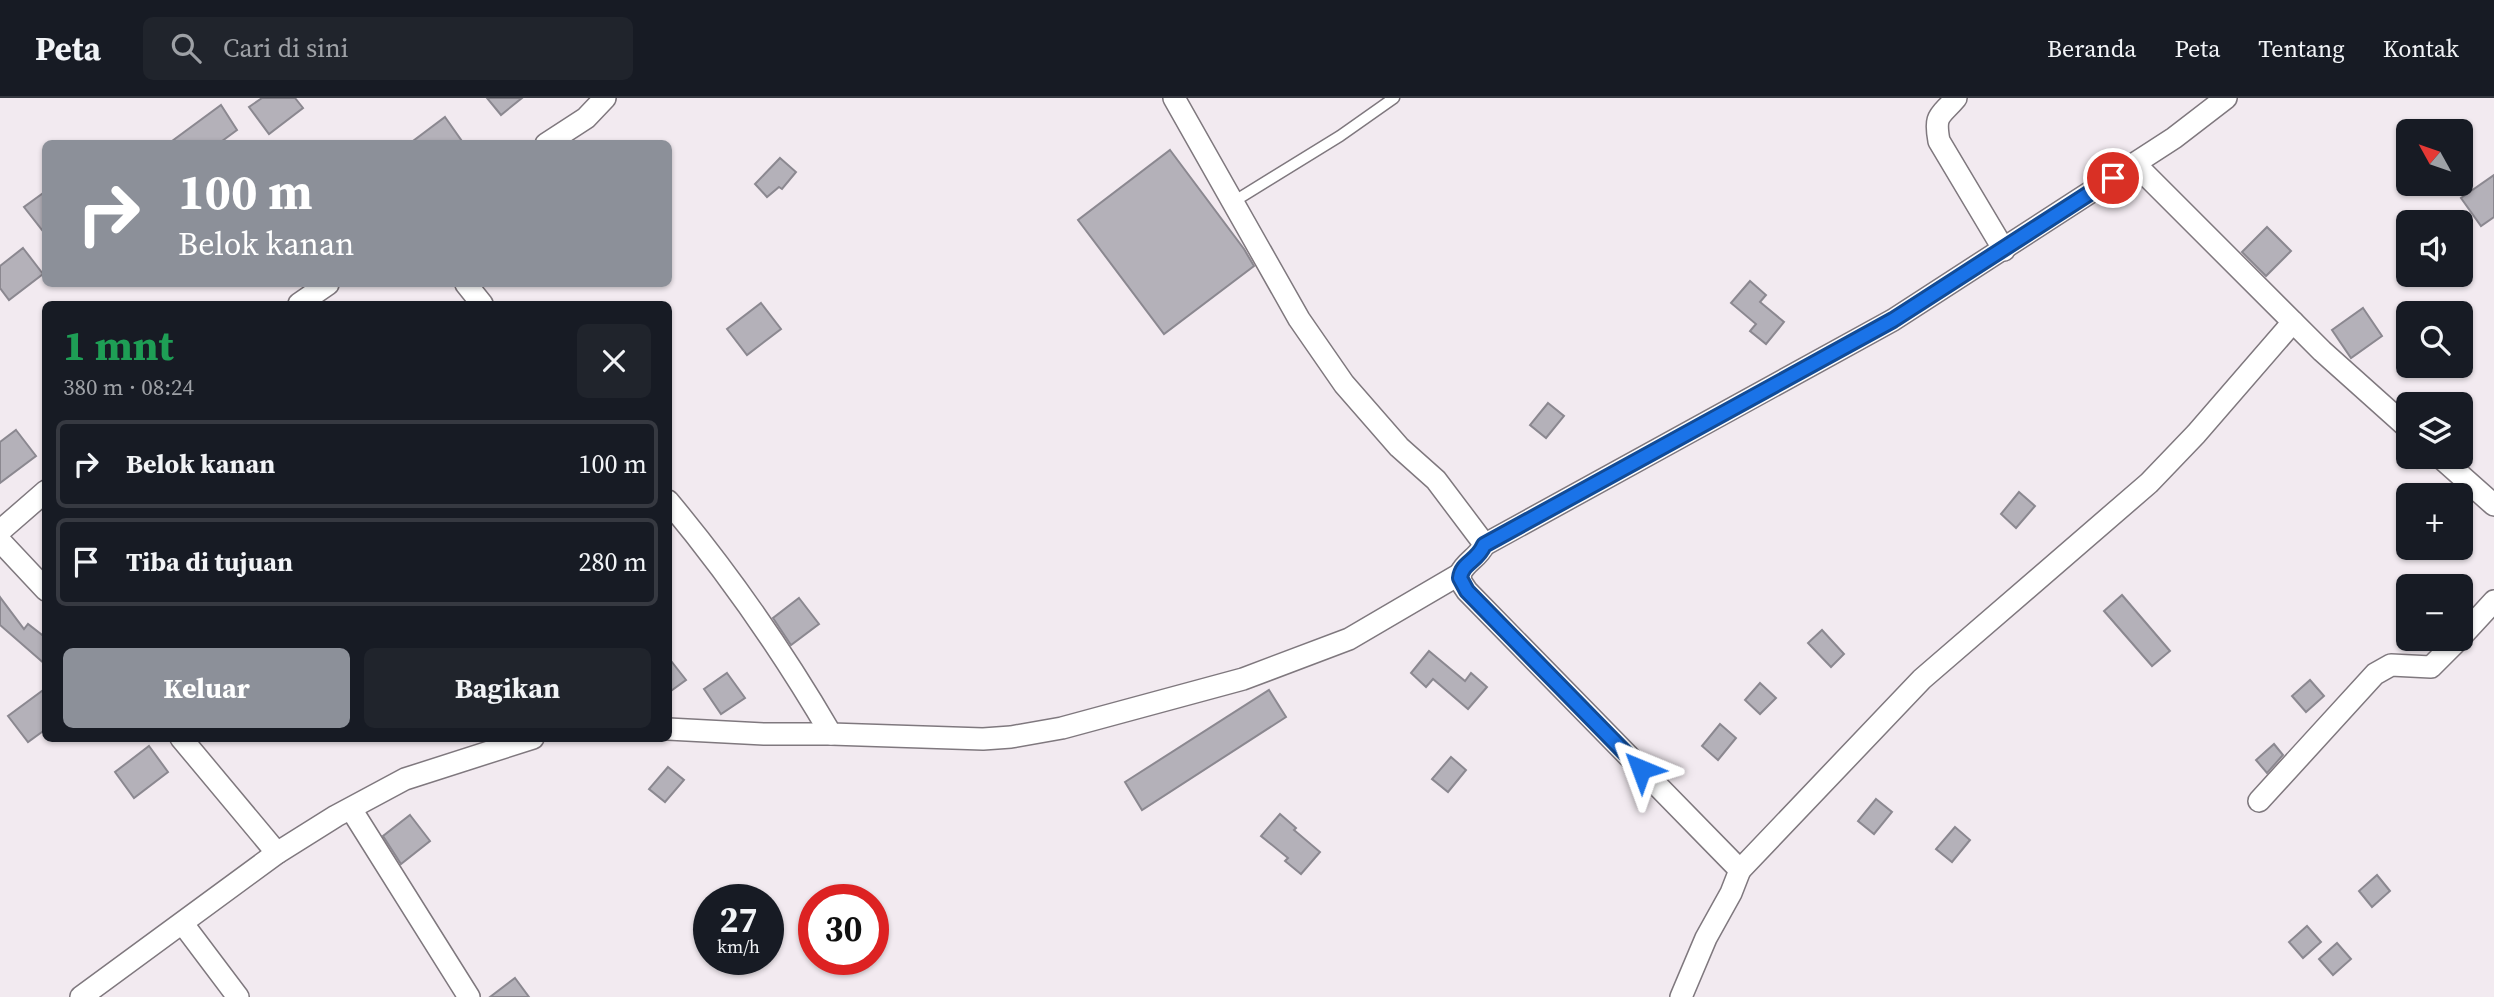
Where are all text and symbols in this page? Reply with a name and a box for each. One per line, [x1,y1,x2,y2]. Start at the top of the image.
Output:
search box [143,17,633,80]
text: Peta [35,26,101,71]
icon: search [167,29,205,67]
text: Cari di sini [223,30,348,66]
text: Beranda [2047,32,2136,65]
text: Peta [2174,32,2220,65]
text: Tentang [2258,32,2345,65]
text: Kontak [2383,32,2459,65]
north arrow [2396,119,2473,196]
map controls [2396,119,2473,651]
pin [2083,148,2143,208]
text: 100 m [178,158,313,225]
icon: arrive [2094,159,2132,197]
icon: right [63,168,154,259]
button: sound [2396,210,2473,287]
text: Belok kanan [178,222,354,266]
button: search [2396,301,2473,378]
text: 1 mnt [63,316,174,374]
button: close [577,324,651,398]
text: 380 m · 08:24 [63,371,194,403]
button: layers [2396,392,2473,469]
icon: right [67,445,105,483]
text: Belok kanan [126,446,275,482]
text: 100 m [579,446,647,482]
button: + [2396,483,2473,560]
icon: arrive [67,543,105,581]
text: Tiba di tujuan [126,544,293,580]
text: 280 m [579,544,647,580]
button: − [2396,574,2473,651]
button: Keluar [63,648,350,728]
button: Bagikan [364,648,651,728]
position arrow [1604,732,1678,806]
speed limit sign: 30 [798,884,889,975]
text: 27 [720,896,757,944]
text: km/h [717,934,760,959]

